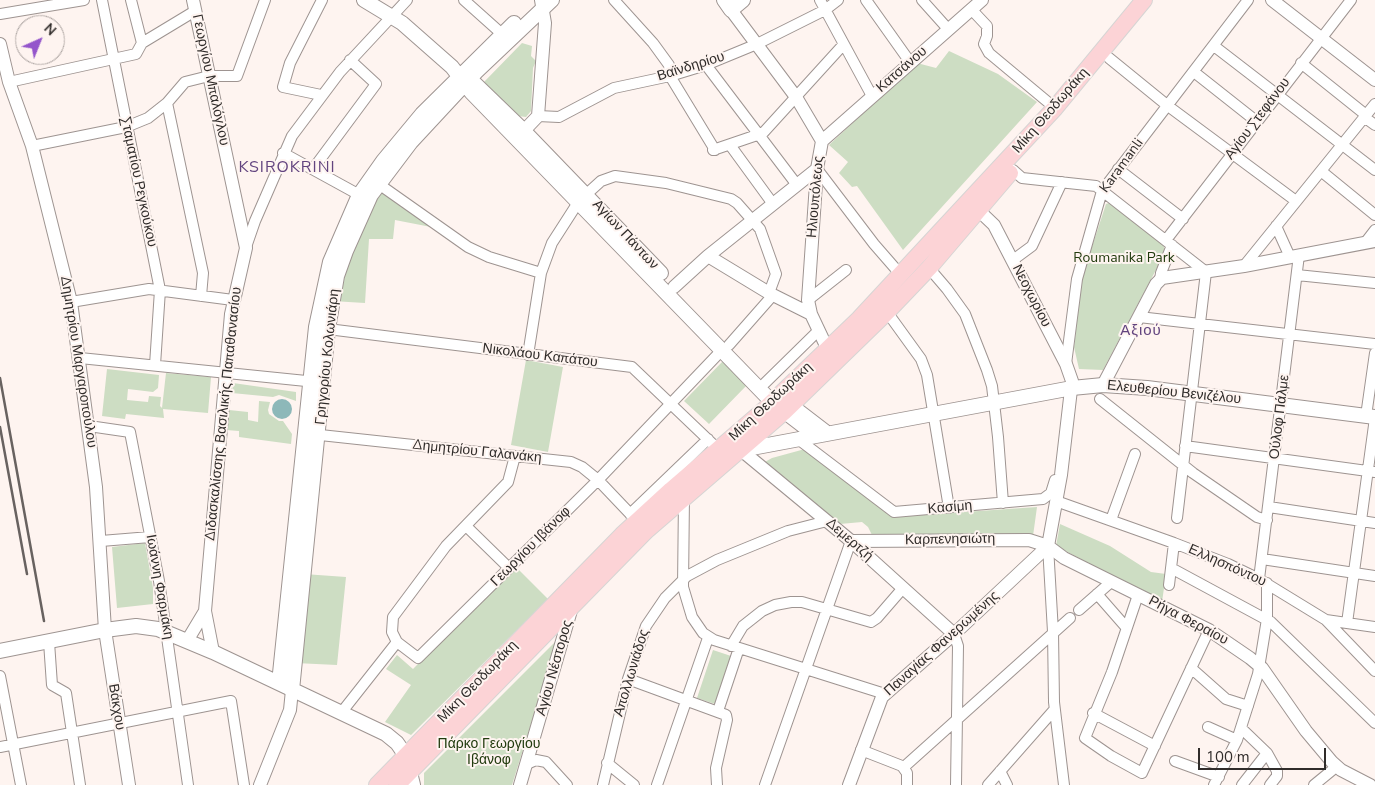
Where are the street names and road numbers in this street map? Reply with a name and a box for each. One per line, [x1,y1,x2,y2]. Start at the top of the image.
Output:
street label: Γεωργίου Μπαλόγλου [188,13,232,147]
street label: Κατσάνου [873,43,931,97]
street label: Βαϊνδηρίου [655,49,727,85]
street label: Μίκη Θεοδωράκη [1009,65,1093,157]
street label: Αγίου Στεφάνου [1222,75,1294,163]
street label: Σταματίου Ρεγκούκου [116,115,160,249]
street label: Karamanli [1097,135,1147,197]
street label: Ηλιουπόλεως [804,155,828,239]
street label: Αγίων Πάντων [588,197,662,273]
street label: Νεοχωρίου [1008,262,1054,330]
street label: Δημητρίου Μαργαροπούλου [56,275,100,449]
street label: Διδασκαλίσσης Βασιλικής Παπαθανασίου [202,286,246,542]
street label: Γρηγορίου Κολωνιάρη [313,288,343,426]
street label: Νικολάου Καπάτου [481,341,599,371]
street label: Μίκη Θεοδωράκη [726,359,816,445]
street label: Ούλοφ Πάλμε [1266,374,1294,460]
street label: Ελευθερίου Βενιζέλου [1106,378,1242,408]
street label: Δημητρίου Γαλανάκη [412,437,542,467]
street label: Κασίμη [927,498,973,518]
street label: Γεωργίου Ιβάνοφ [488,504,574,590]
street label: Δεμερτζή [822,515,876,565]
street label: Καρπενησιώτη [905,531,995,549]
street label: Ιωάννη Φαρμάκη [142,533,176,641]
street label: Ελλησπόντου [1185,541,1269,591]
street label: Παναγίας Φανερωμένης [881,588,1003,700]
street label: Ρήγα Φεραίου [1145,593,1231,649]
street label: Αγίου Νέστορος [533,618,577,718]
street label: Απολλωνιάδος [611,627,653,719]
street label: Μίκη Θεοδωράκη [435,637,521,727]
street label: Βάκχου [104,683,128,731]

